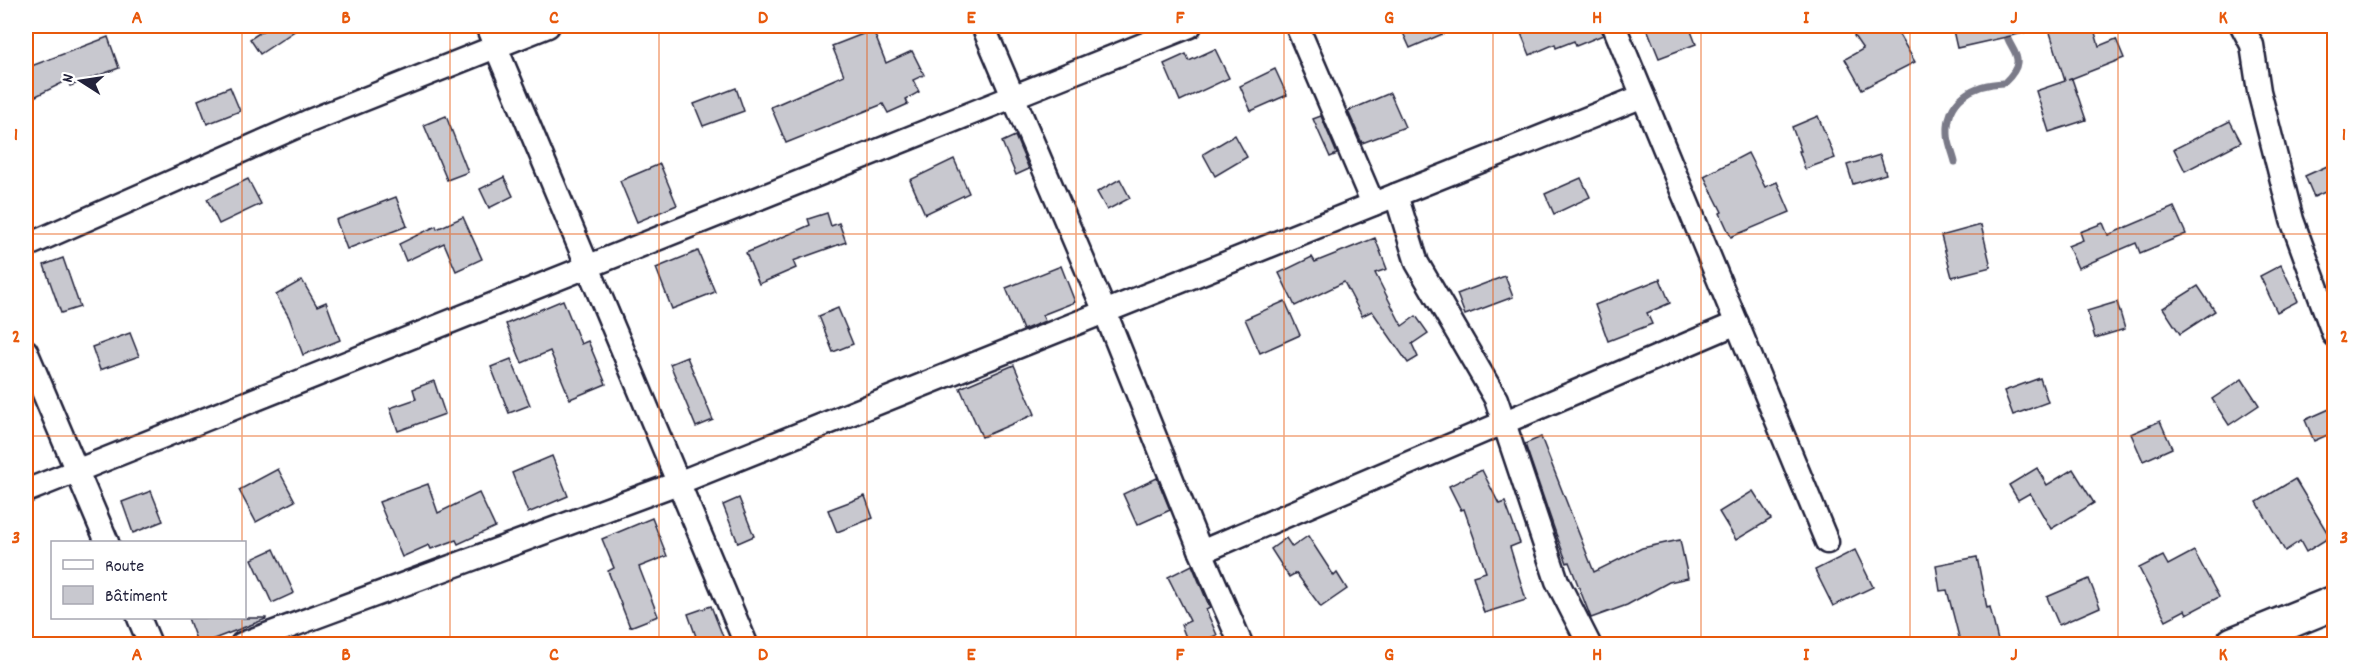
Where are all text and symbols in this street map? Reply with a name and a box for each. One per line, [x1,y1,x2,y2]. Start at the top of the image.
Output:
text: A [132,5,143,33]
text: B [341,5,351,33]
text: C [549,5,559,33]
text: D [758,5,769,33]
text: E [966,5,976,33]
text: F [1176,5,1186,33]
text: G [1384,5,1394,33]
text: H [1592,5,1602,33]
text: I [1803,5,1810,33]
text: J [2010,5,2018,33]
text: K [2218,5,2228,33]
north arrow [51,51,111,111]
text: N [57,72,81,85]
text: 1 [14,122,18,150]
text: 1 [2342,122,2346,150]
text: 2 [12,324,20,352]
text: 2 [2340,324,2348,352]
text: 3 [12,525,20,553]
text: 3 [2340,525,2348,553]
legend [51,541,246,619]
text: Route [105,555,144,580]
text: Bâtiment [105,585,168,610]
text: A [132,642,143,670]
text: B [341,642,351,670]
text: C [549,642,559,670]
text: D [758,642,769,670]
text: E [966,642,976,670]
text: F [1176,642,1186,670]
text: G [1384,642,1394,670]
text: H [1592,642,1602,670]
text: I [1803,642,1810,670]
text: J [2010,642,2018,670]
text: K [2218,642,2228,670]

